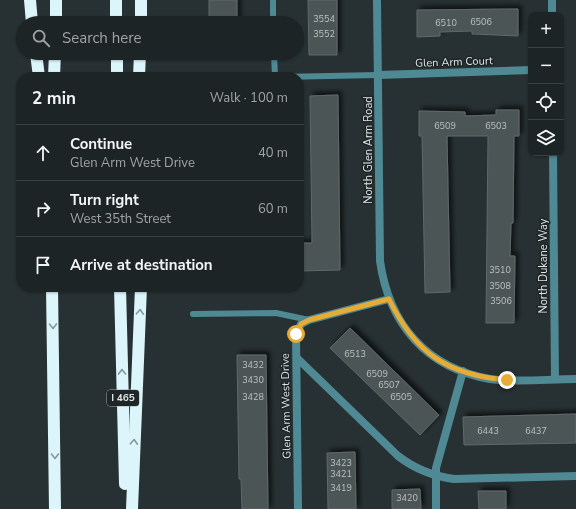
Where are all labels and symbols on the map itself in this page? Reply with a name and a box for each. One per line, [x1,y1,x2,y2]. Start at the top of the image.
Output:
house number: 3554 [313,13,335,25]
house number: 6506 [470,16,492,28]
house number: 6510 [435,17,457,29]
house number: 3552 [313,28,335,40]
street label: Glen Arm Court [415,53,493,71]
street label: North Glen Arm Road [361,96,376,204]
house number: 6509 [434,120,456,132]
house number: 6503 [485,120,507,132]
street label: North Dukane Way [536,218,551,313]
house number: 3510 [489,264,511,276]
house number: 3508 [489,280,511,292]
house number: 3506 [490,295,512,307]
one-way arrow [136,309,145,315]
one-way arrow [49,323,57,329]
route start [287,325,305,343]
house number: 6513 [344,348,366,360]
street label: Glen Arm West Drive [278,353,294,459]
house number: 3432 [242,359,264,371]
house number: 6509 [366,368,388,380]
one-way arrow [118,369,127,375]
route end [498,371,516,389]
house number: 3430 [242,374,264,386]
house number: 6507 [378,379,400,391]
road number: I 465 [107,390,139,406]
house number: 3428 [242,391,264,403]
house number: 6505 [390,391,412,403]
house number: 6443 [477,425,499,437]
house number: 6437 [525,425,547,437]
one-way arrow [130,439,139,445]
one-way arrow [50,453,59,459]
house number: 3423 [330,457,352,469]
house number: 3421 [330,468,352,480]
house number: 3419 [330,482,352,494]
house number: 3420 [396,492,418,504]

